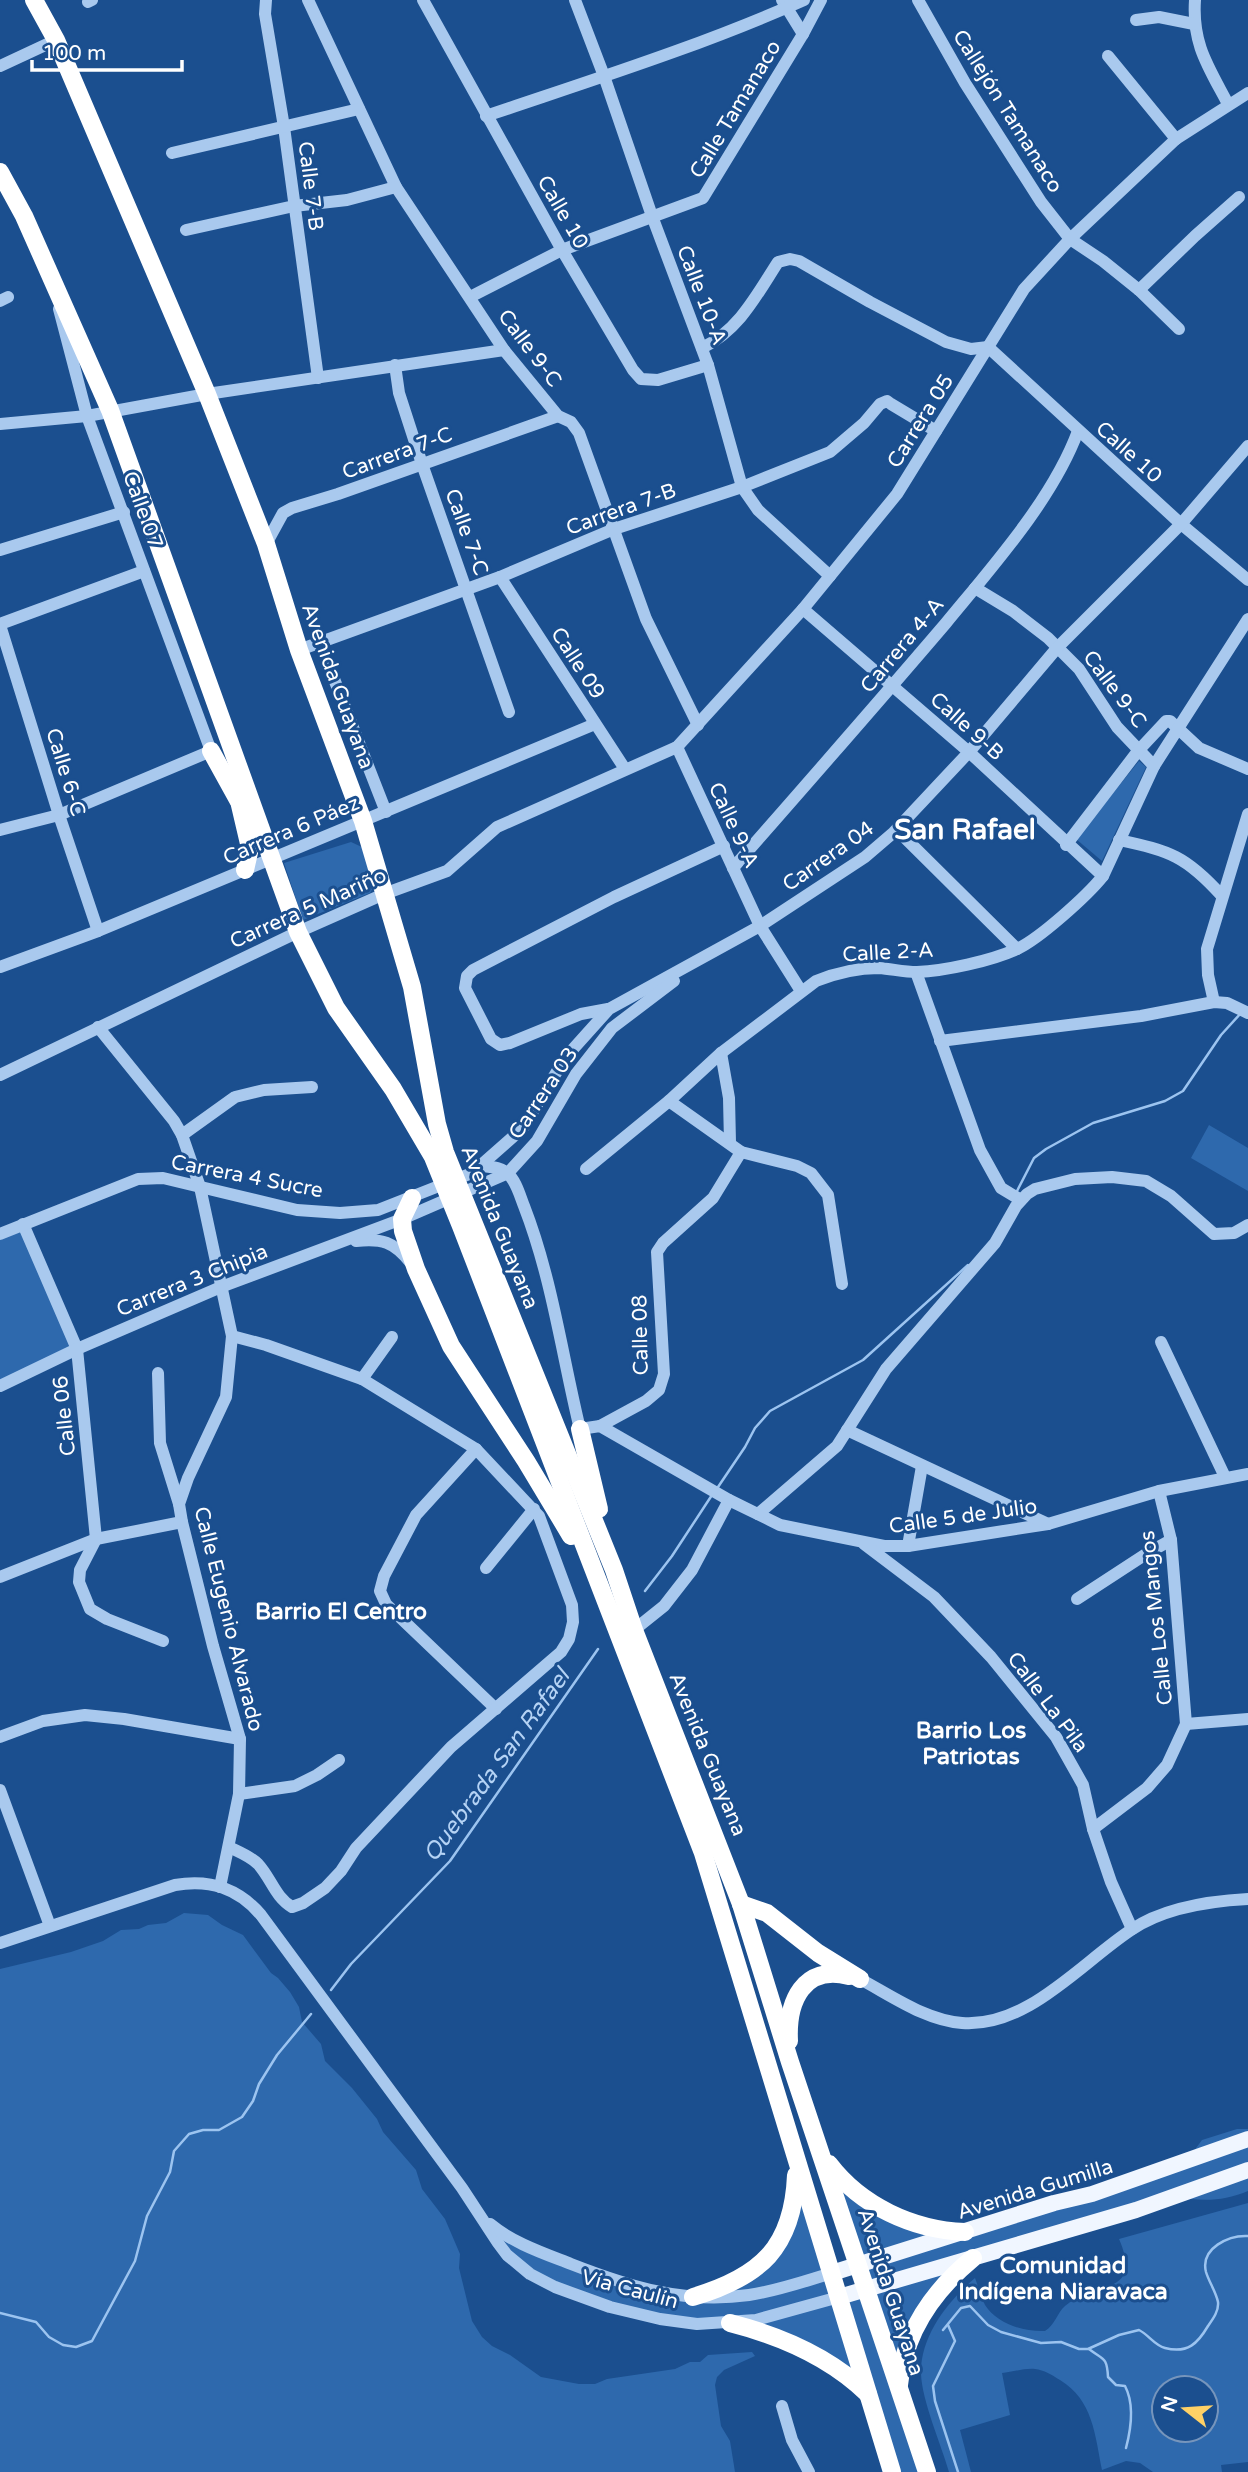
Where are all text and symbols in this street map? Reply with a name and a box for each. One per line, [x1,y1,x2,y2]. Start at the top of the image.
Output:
street label: Callejón Tamanaco [947,25,1068,197]
scale bar [32,28,182,72]
street label: Calle Tamanaco [684,36,786,183]
text: 100 m [42,41,106,66]
street label: Calle 7-B [293,140,328,232]
street label: Calle 10 [532,171,594,253]
street label: Calle 10-A [671,242,732,348]
street label: Calle 9-C [492,305,567,392]
street label: Carrera 05 [882,370,959,473]
street label: Calle 10 [1090,416,1167,489]
street label: Carrera 7-C [339,422,456,485]
street label: Calle 07 [117,468,168,552]
street label: Carrera 7-B [563,478,680,541]
street label: Calle 7-C [439,486,494,579]
street label: Carrera 4-A [855,593,949,698]
street label: Avenida Guayana [296,600,379,772]
street label: Calle 09 [545,623,610,704]
street label: Calle 9-C [1077,646,1152,733]
street label: Calle 9-B [925,687,1009,766]
street label: Calle 6-C [40,725,91,819]
street label: Calle 9-A [703,779,764,872]
street label: Carrera 6 Páez [219,790,363,870]
district label: San Rafael [894,813,1036,847]
street label: Carrera 04 [778,816,879,897]
street label: Carrera 5 Mariño [226,863,390,954]
street label: Calle 2-A [842,938,934,967]
street label: Carrera 03 [503,1042,583,1144]
street label: Avenida Guayana [455,1142,544,1313]
street label: Carrera 4 Sucre [169,1149,325,1204]
street label: Carrera 3 Chipia [113,1239,271,1322]
street label: Calle 08 [627,1294,654,1375]
street label: Calle 06 [48,1375,81,1457]
street label: Calle 5 de Julio [887,1494,1039,1539]
street label: Calle Eugenio Alvarado [188,1504,269,1734]
street label: Calle Los Mangos [1135,1529,1178,1707]
district label: Barrio El Centro [255,1598,427,1626]
street label: Calle La Pila [1002,1647,1094,1758]
water label: Quebrada San Rafael [417,1662,577,1867]
street label: Avenida Guayana [663,1669,752,1840]
district label: Barrio Los Patriotas [916,1717,1026,1771]
street label: Avenida Gumilla [954,2154,1116,2225]
street label: Avenida Guayana [852,2205,929,2379]
district label: Comunidad Indígena Niaravaca [958,2252,1168,2306]
street label: Vía Caulín [579,2265,681,2314]
north arrow [1150,2374,1220,2444]
text: N [1157,2394,1182,2415]

